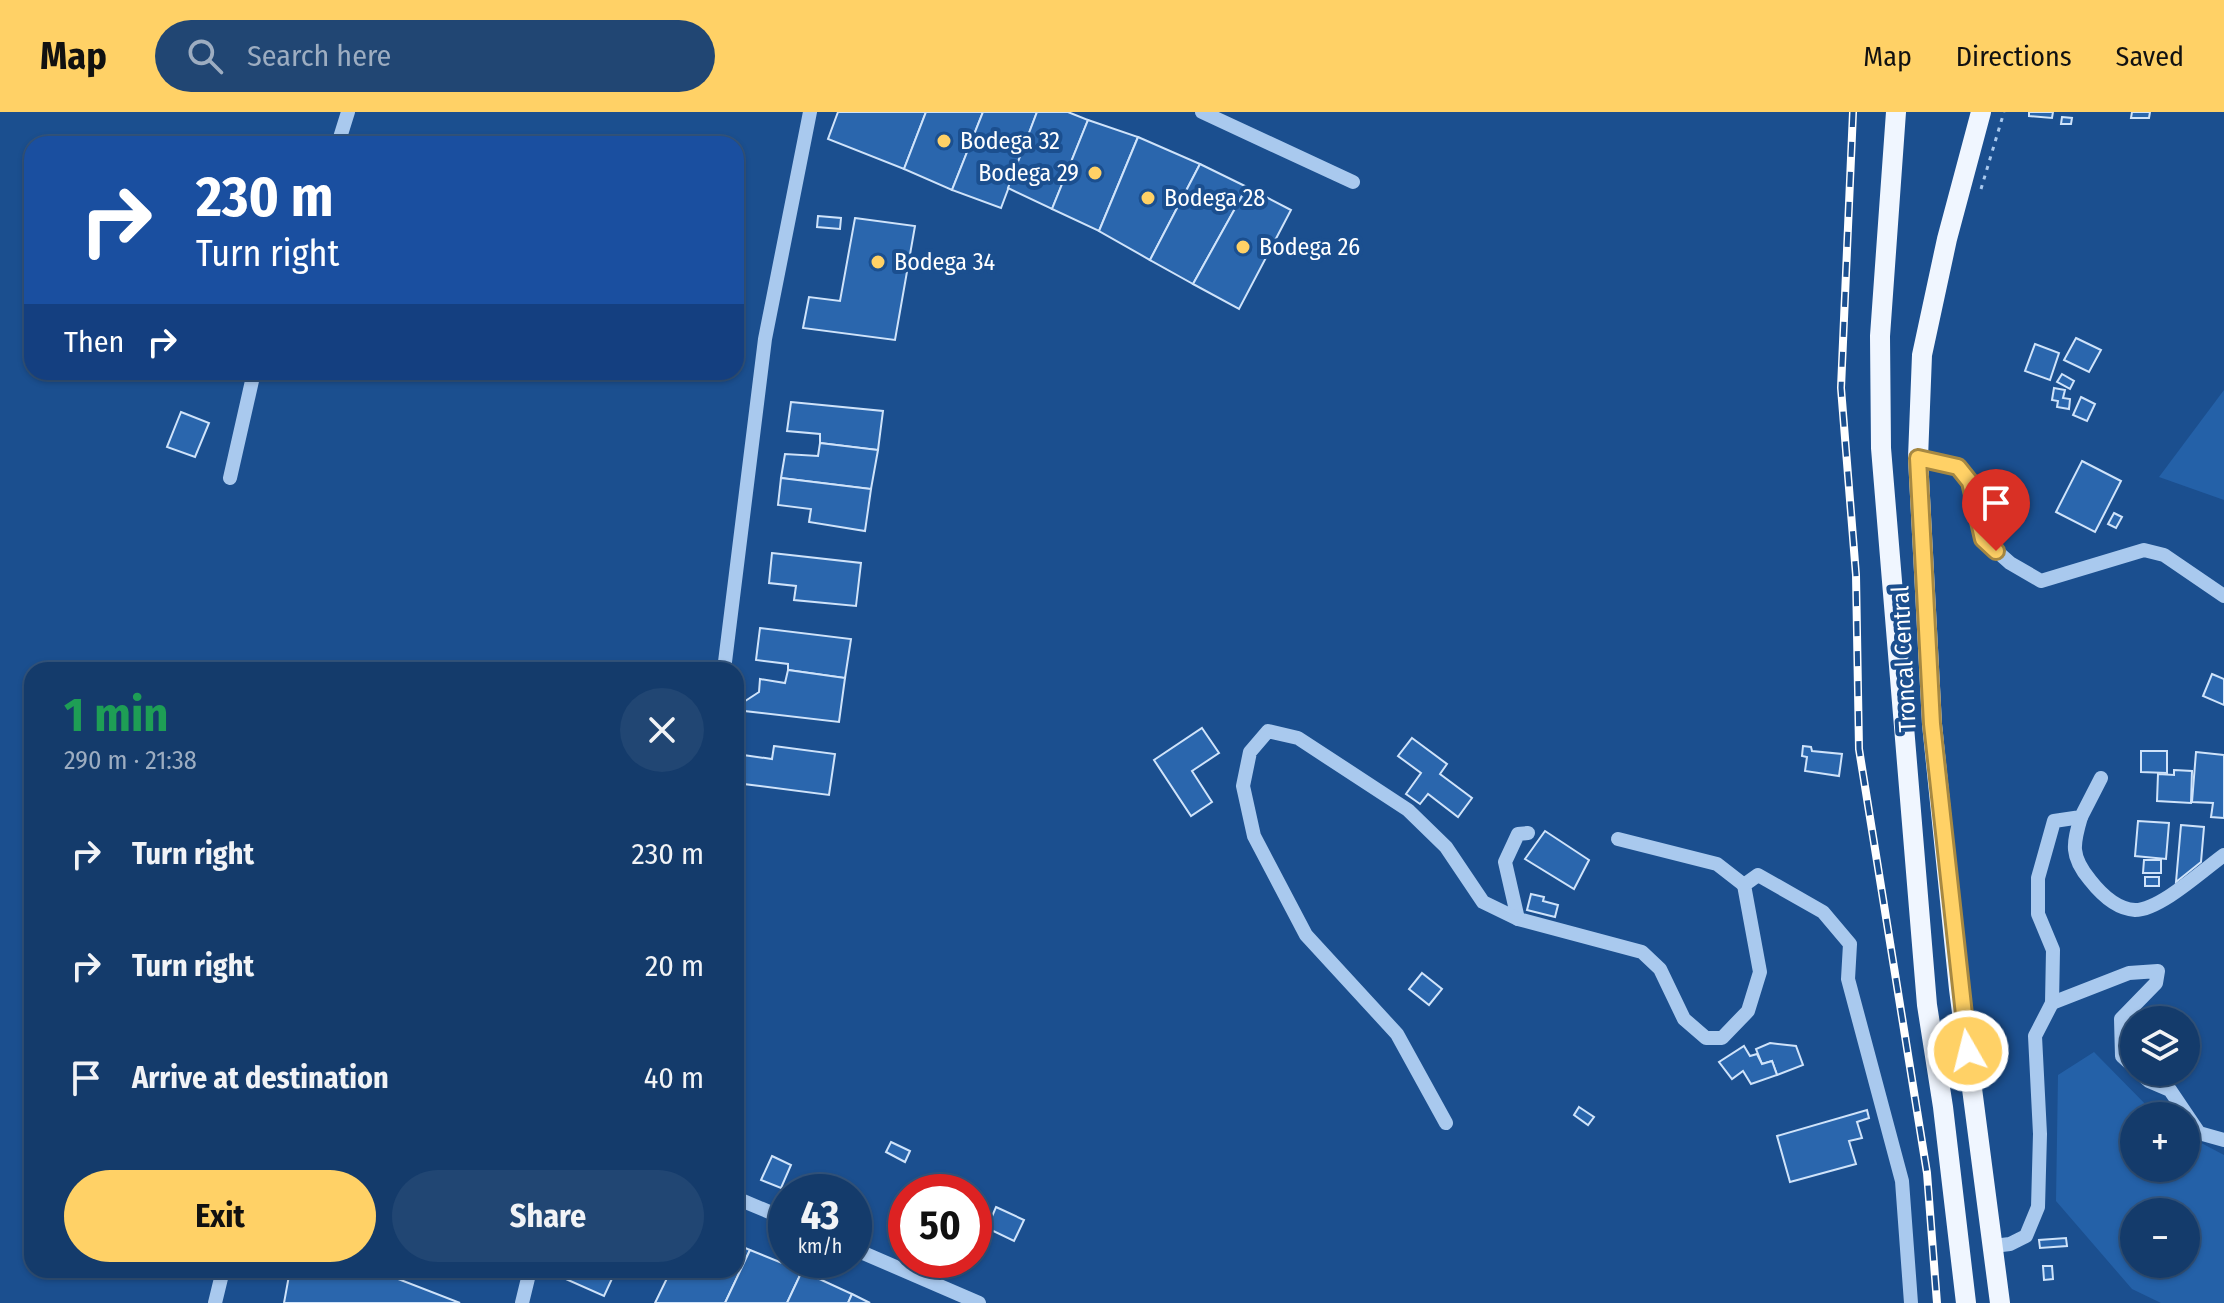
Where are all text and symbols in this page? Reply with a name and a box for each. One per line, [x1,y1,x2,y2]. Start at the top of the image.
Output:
search box [155,20,715,92]
text: Map [40,33,107,79]
icon: search [183,34,227,78]
text: Search here [247,38,391,74]
text: Map [1863,40,1912,73]
text: Directions [1956,40,2072,73]
text: Saved [2116,40,2184,73]
place label: Bodega 32 [960,127,1060,155]
marker: Bodega 32 [935,132,953,150]
place label: Bodega 29 [978,159,1079,187]
text: 230 m [196,164,333,231]
marker: Bodega 29 [1086,164,1104,182]
icon: right [64,168,168,272]
place label: Bodega 28 [1164,184,1265,212]
marker: Bodega 28 [1139,189,1157,207]
text: Turn right [196,232,339,276]
place label: Bodega 26 [1259,233,1360,261]
marker: Bodega 26 [1234,238,1252,256]
place label: Bodega 34 [894,248,995,276]
marker: Bodega 34 [869,253,887,271]
icon: right [140,320,184,364]
text: Then [64,324,124,360]
pin [1962,469,2030,551]
icon: arrive [1974,481,2018,525]
street label: Troncal Central [1886,585,1922,733]
text: 1 min [64,686,169,744]
button: close [620,688,704,772]
text: 290 m · 21:38 [64,745,197,776]
icon: right [64,832,108,876]
text: Turn right [132,836,254,872]
text: 230 m [632,836,704,872]
icon: right [64,944,108,988]
text: Turn right [132,948,254,984]
text: 20 m [645,948,704,984]
map controls [2120,1006,2200,1278]
button: layers [2120,1006,2200,1086]
position arrow [1926,1009,2010,1093]
icon: arrive [64,1056,108,1100]
text: Arrive at destination [132,1060,389,1096]
text: 40 m [644,1060,704,1096]
button: + [2120,1102,2200,1182]
button: Exit [64,1170,376,1262]
button: Share [392,1170,704,1262]
speed limit sign: 50 [888,1174,992,1278]
text: 43 [800,1192,840,1240]
button: − [2120,1198,2200,1278]
text: km/h [798,1234,842,1258]

